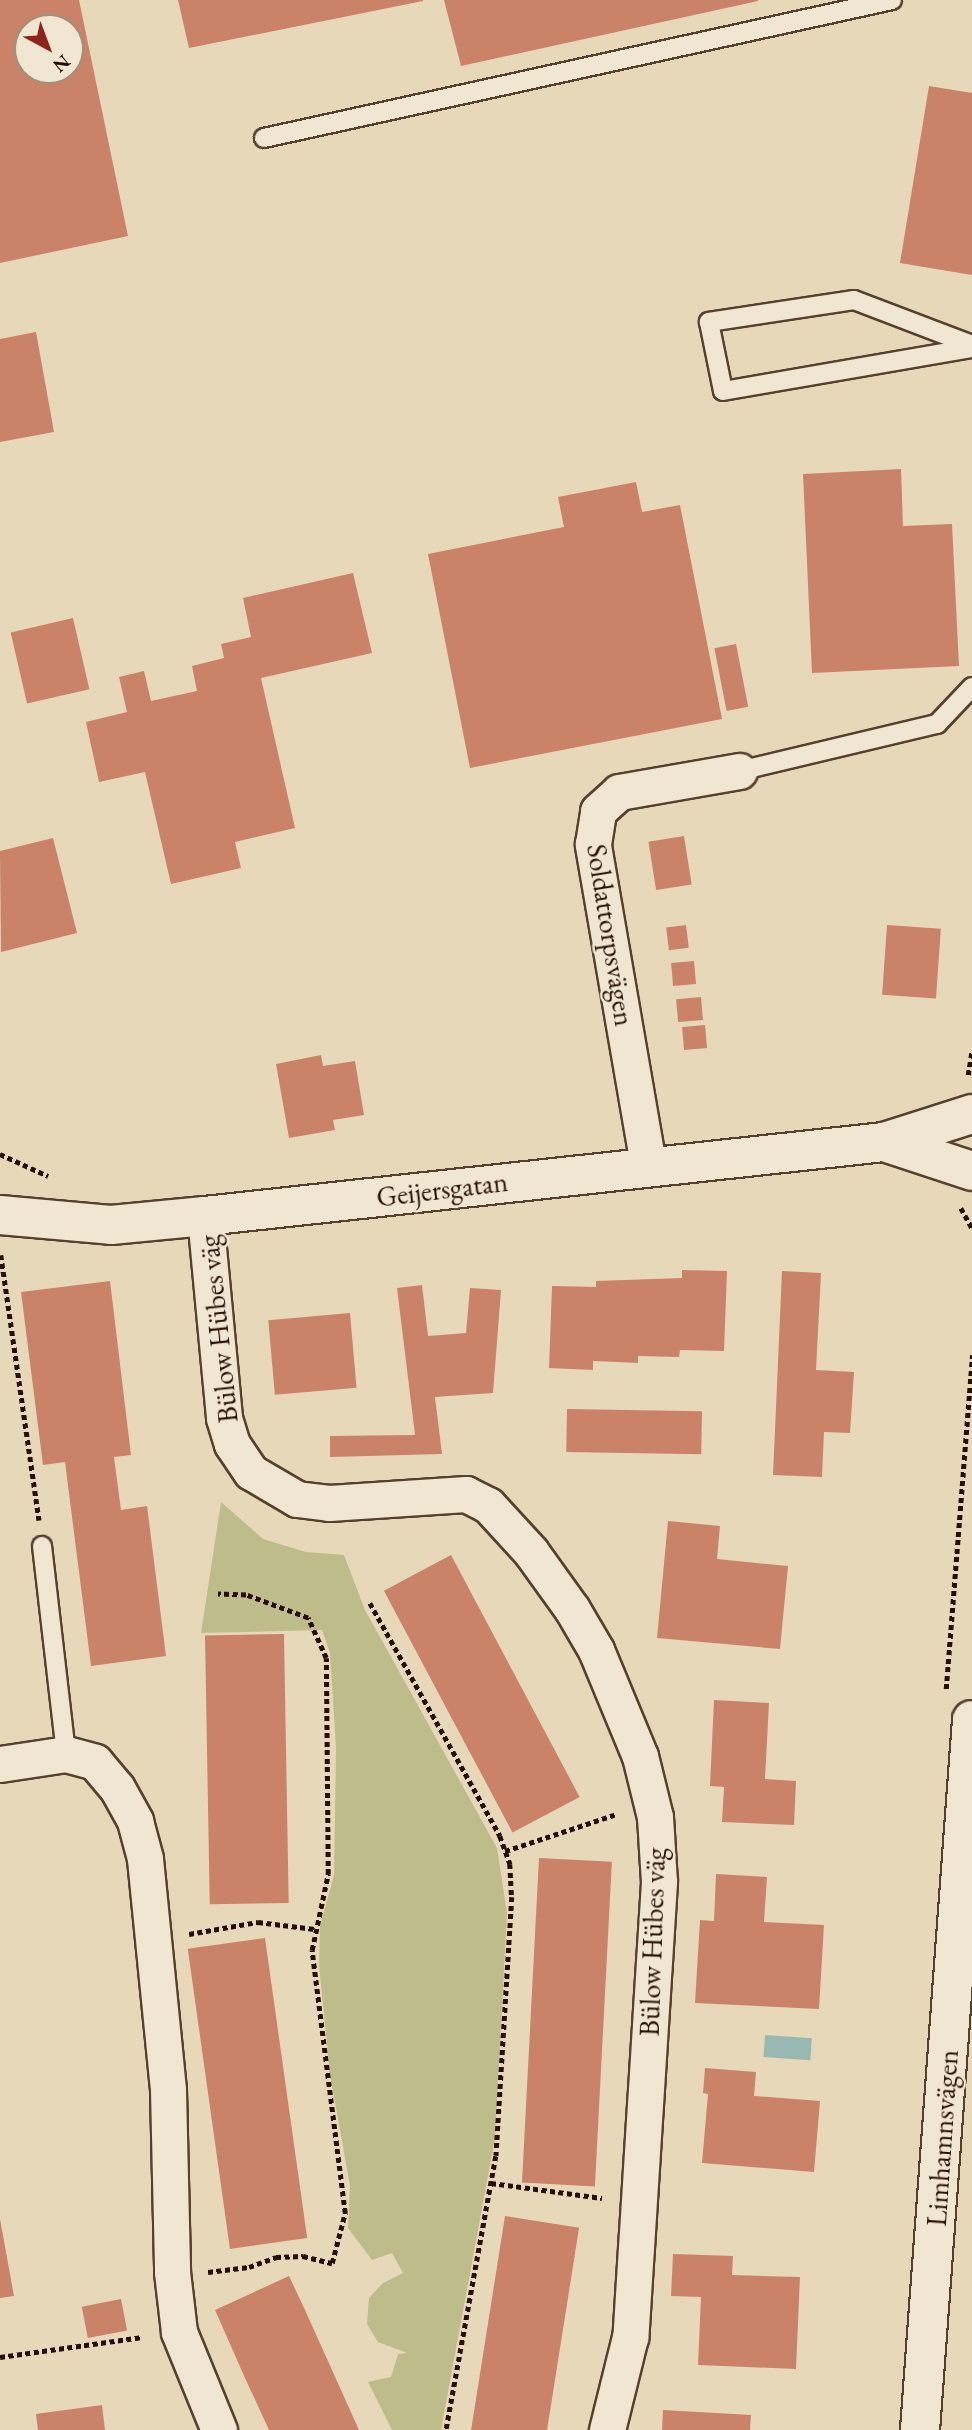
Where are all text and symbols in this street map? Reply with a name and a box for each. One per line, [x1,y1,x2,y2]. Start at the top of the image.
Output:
north arrow [14,14,84,84]
text: N [48,49,76,78]
street label: Soldattorpsvägen [580,842,642,1028]
street label: Geijersgatan [374,1164,510,1214]
street label: Bülow Hübes väg [191,1233,245,1425]
street label: Bülow Hübes väg [632,1847,672,2037]
street label: Limhamnsvägen [919,2048,965,2228]

